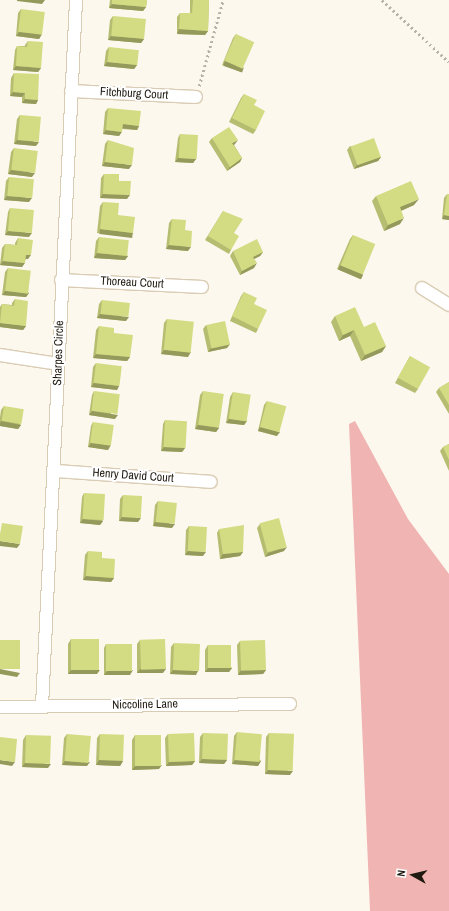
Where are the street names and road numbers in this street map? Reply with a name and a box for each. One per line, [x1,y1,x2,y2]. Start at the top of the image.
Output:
street label: Fitchburg Court [99,85,169,103]
street label: Thoreau Court [100,274,164,292]
street label: Sharpes Circle [51,320,67,386]
street label: Henry David Court [92,466,174,486]
street label: Niccoline Lane [112,697,178,713]

